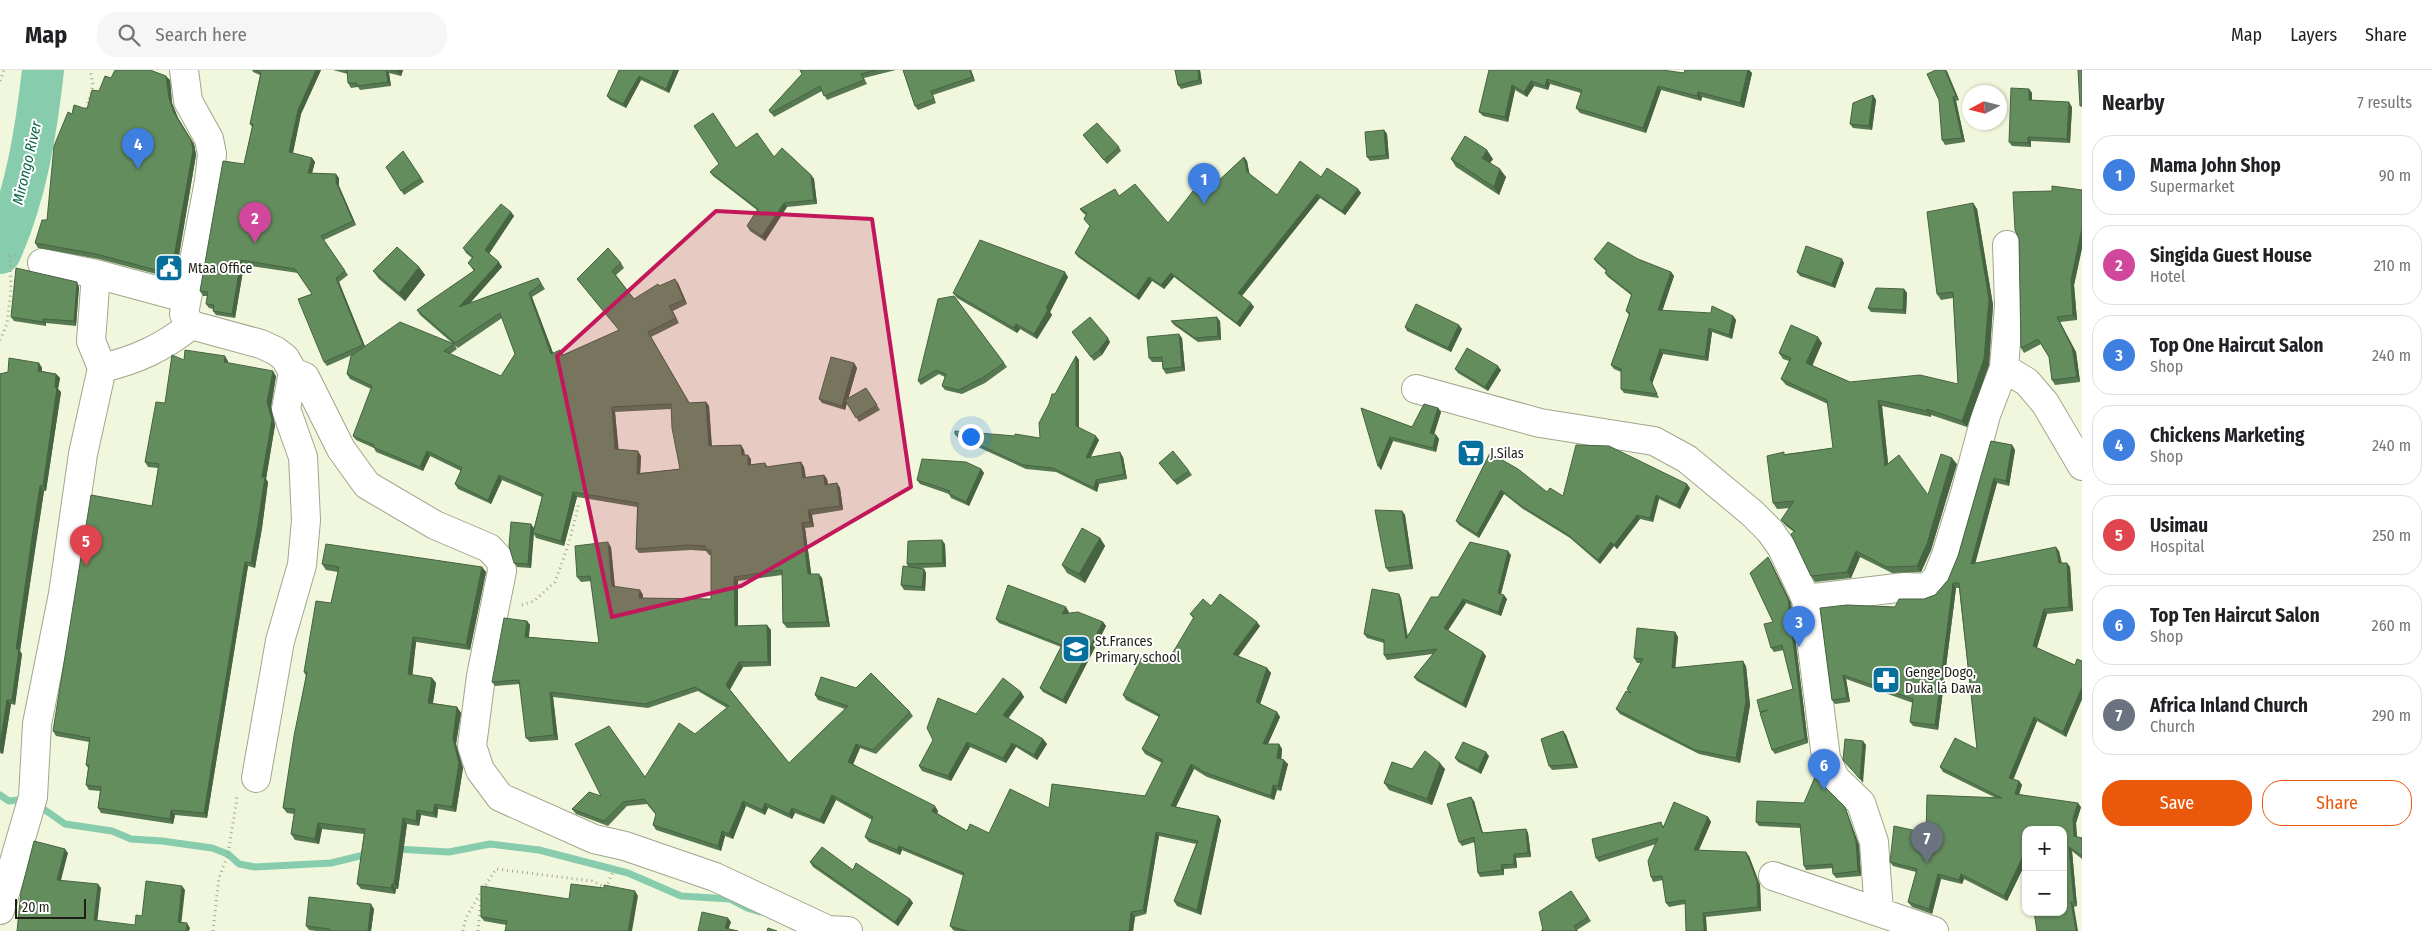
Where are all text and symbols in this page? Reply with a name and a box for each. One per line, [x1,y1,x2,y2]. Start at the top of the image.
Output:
search box [97,12,447,57]
text: Map [25,21,67,49]
icon: search [115,21,143,49]
text: Search here [155,23,247,46]
text: Map [2231,24,2262,46]
text: Layers [2290,24,2337,46]
text: Share [2365,24,2407,46]
north arrow [1962,85,2007,130]
text: Nearby [2102,90,2164,116]
text: 7 results [2357,93,2412,112]
water label: Mirongo River [9,119,45,206]
pin: 4 [122,128,154,169]
text: Mama John Shop [2150,154,2281,177]
pin: 1 [1188,163,1220,204]
text: 1 [2116,166,2122,185]
text: 90 m [2379,166,2411,185]
text: Supermarket [2150,177,2234,196]
pin: 2 [239,202,271,243]
text: Singida Guest House [2150,244,2312,267]
public building icon: Mtaa Office [154,253,184,283]
text: 2 [2115,256,2123,275]
text: 210 m [2374,256,2411,275]
place label: Mtaa Office [188,260,252,277]
text: Hotel [2150,267,2185,286]
text: Top One Haircut Salon [2150,334,2323,357]
text: 3 [2115,346,2123,365]
text: 240 m [2372,346,2411,365]
text: Shop [2150,357,2183,376]
your location [958,424,984,450]
text: Chickens Marketing [2150,424,2304,447]
text: 4 [2115,436,2123,455]
text: 240 m [2372,436,2411,455]
supermarket icon: J.Silas [1456,438,1486,468]
place label: J.Silas [1490,445,1524,462]
text: Shop [2150,447,2183,466]
text: Usimau [2150,514,2208,537]
pin: 5 [70,525,102,566]
text: 5 [2115,526,2123,545]
text: 250 m [2372,526,2411,545]
text: Hospital [2150,537,2205,556]
text: Top Ten Haircut Salon [2150,604,2320,627]
pin: 3 [1783,606,1815,647]
text: 6 [2115,616,2123,635]
text: 260 m [2372,616,2411,635]
text: Shop [2150,627,2183,646]
place label: St.Frances Primary school [1095,633,1181,666]
school or university icon: St.Frances Primary school [1061,634,1091,664]
place label: Genge Dogo, Duka lá Dawa [1905,664,1981,697]
pharmacy icon: Genge Dogo, Duka lá Dawa [1871,665,1901,695]
text: Africa Inland Church [2150,694,2308,717]
text: 7 [2116,706,2122,725]
text: 290 m [2372,706,2411,725]
text: Church [2150,717,2195,736]
pin: 6 [1808,749,1840,790]
button: Save [2102,780,2252,826]
button: Share [2262,780,2412,826]
pin: 7 [1911,822,1943,863]
map controls [2022,826,2067,916]
button: + [2022,826,2067,871]
button: − [2022,871,2067,916]
scale bar [15,896,86,919]
text: 20 m [22,899,50,916]

